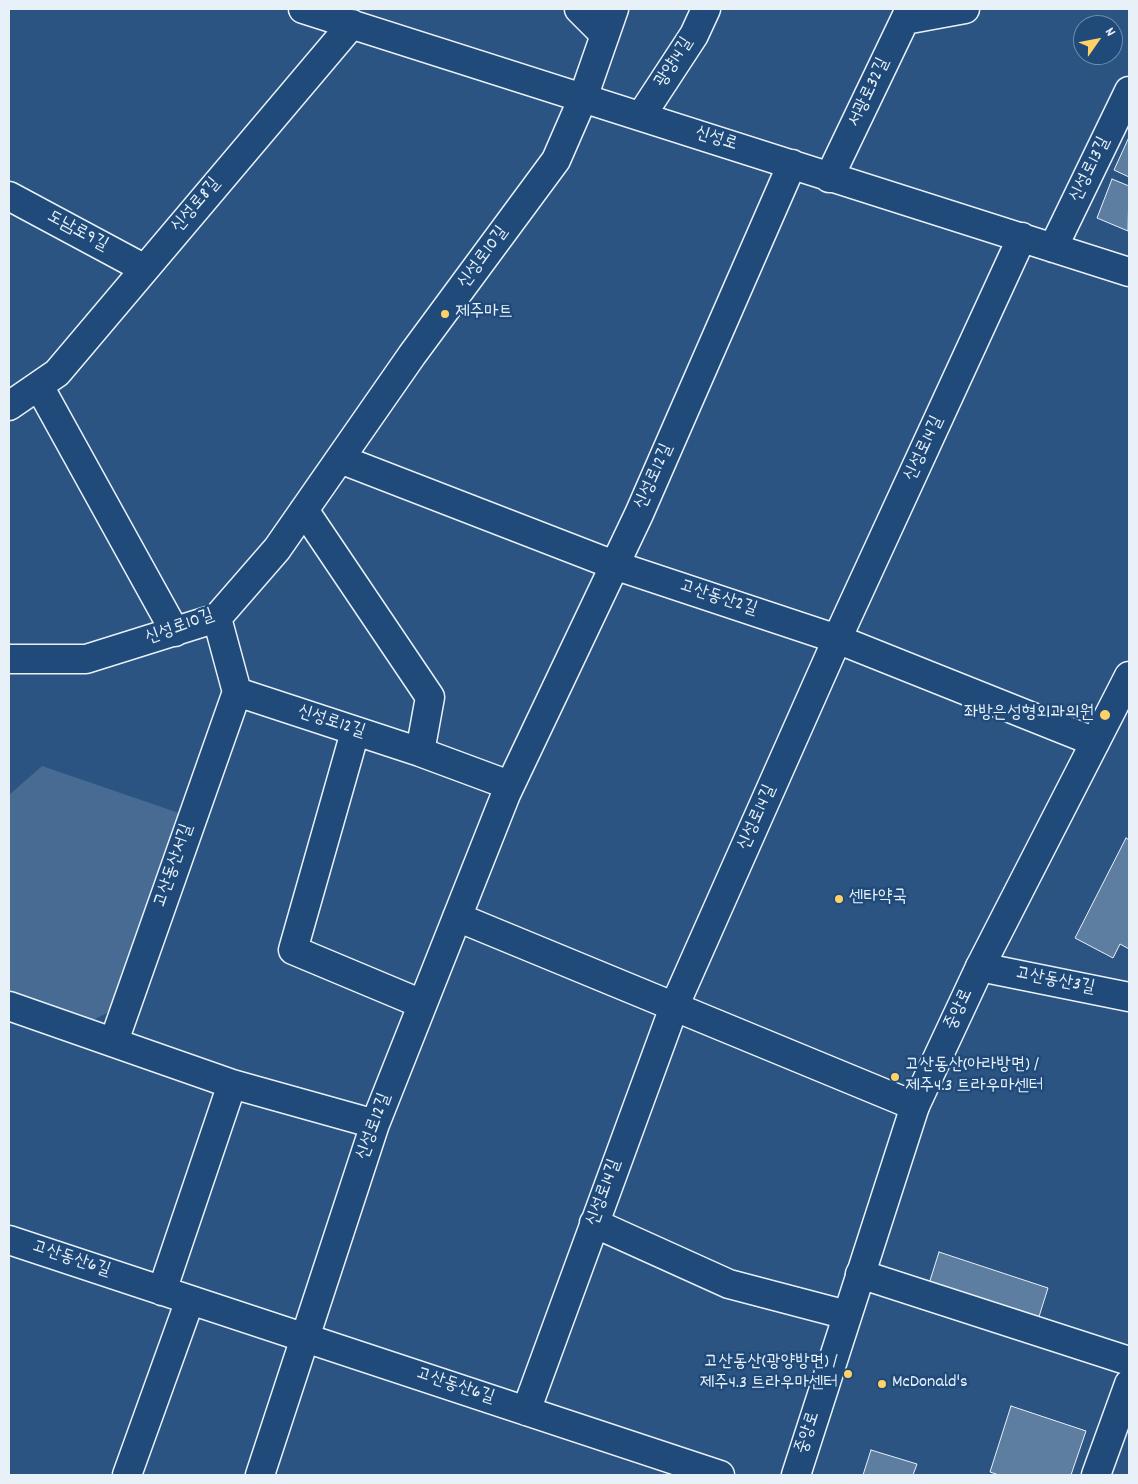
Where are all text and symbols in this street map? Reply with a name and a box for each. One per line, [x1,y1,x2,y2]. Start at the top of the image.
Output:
north arrow [1073,15,1123,65]
text: N [1099,24,1120,41]
street label: 광양14길 [651,34,699,92]
street label: 서광로32길 [845,55,895,131]
street label: 신성로 [692,123,740,157]
street label: 신성로13길 [1066,134,1116,206]
street label: 신성로8길 [168,174,226,238]
street label: 도남로9길 [43,207,111,257]
street label: 신성로10길 [454,223,514,293]
place label: 제주마트 [455,303,513,325]
marker: 제주마트 [439,308,451,320]
street label: 신성로14길 [901,413,949,485]
street label: 신성로12길 [631,441,679,513]
street label: 고산동산2길 [676,576,760,622]
street label: 신성로10길 [143,606,217,650]
street label: 신성로12길 [294,702,368,744]
place label: 좌방은성형외과의원 [964,704,1094,726]
marker: 좌방은성형외과의원 [1098,708,1112,722]
street label: 신성로14길 [734,782,782,854]
street label: 고산동산서길 [151,821,199,911]
place label: 센타약국 [849,888,907,910]
marker: 센타약국 [833,893,845,905]
street label: 고산동산3길 [1013,964,1097,1000]
street label: 중앙로 [941,986,979,1034]
place label: 고산동산(아라방면) / 제주4.3 트라우마센터 [905,1056,1043,1098]
marker: 고산동산(아라방면) / 제주4.3 트라우마센터 [889,1071,901,1083]
street label: 신성로12길 [353,1091,397,1163]
street label: 신성로14길 [583,1157,627,1229]
street label: 고산동산6길 [29,1237,113,1283]
place label: 고산동산(광양방면) / 제주4.3 트라우마센터 [700,1353,838,1396]
street label: 고산동산6길 [413,1364,497,1410]
marker: 고산동산(광양방면) / 제주4.3 트라우마센터 [842,1368,854,1380]
place label: McDonald's [892,1373,968,1395]
marker: McDonald's [876,1378,888,1390]
street label: 중앙로 [792,1409,826,1457]

